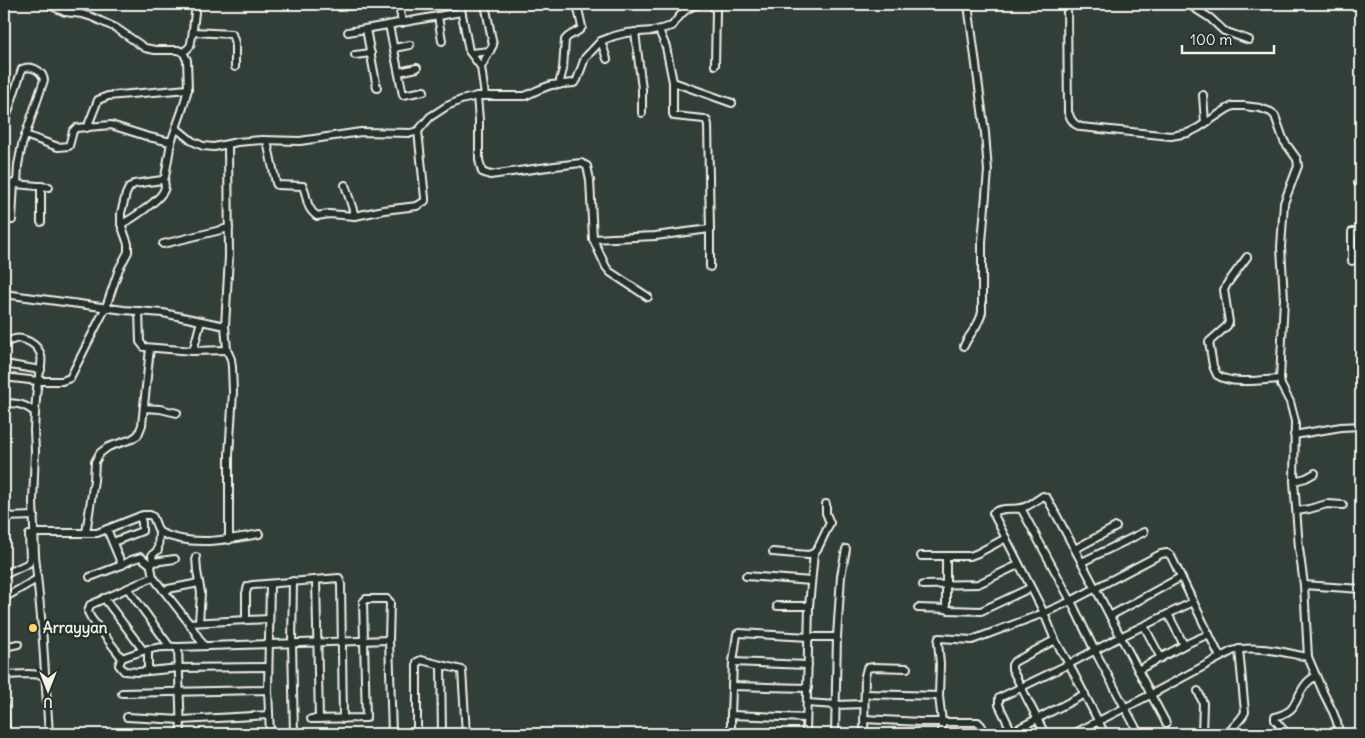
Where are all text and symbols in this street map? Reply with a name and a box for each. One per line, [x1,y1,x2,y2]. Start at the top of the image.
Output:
scale bar [1182,22,1275,54]
text: 100 m [1190,30,1232,49]
place label: Arrayyan [43,618,108,638]
marker: Arrayyan [27,622,39,634]
north arrow [22,666,72,716]
text: U [43,694,53,712]

